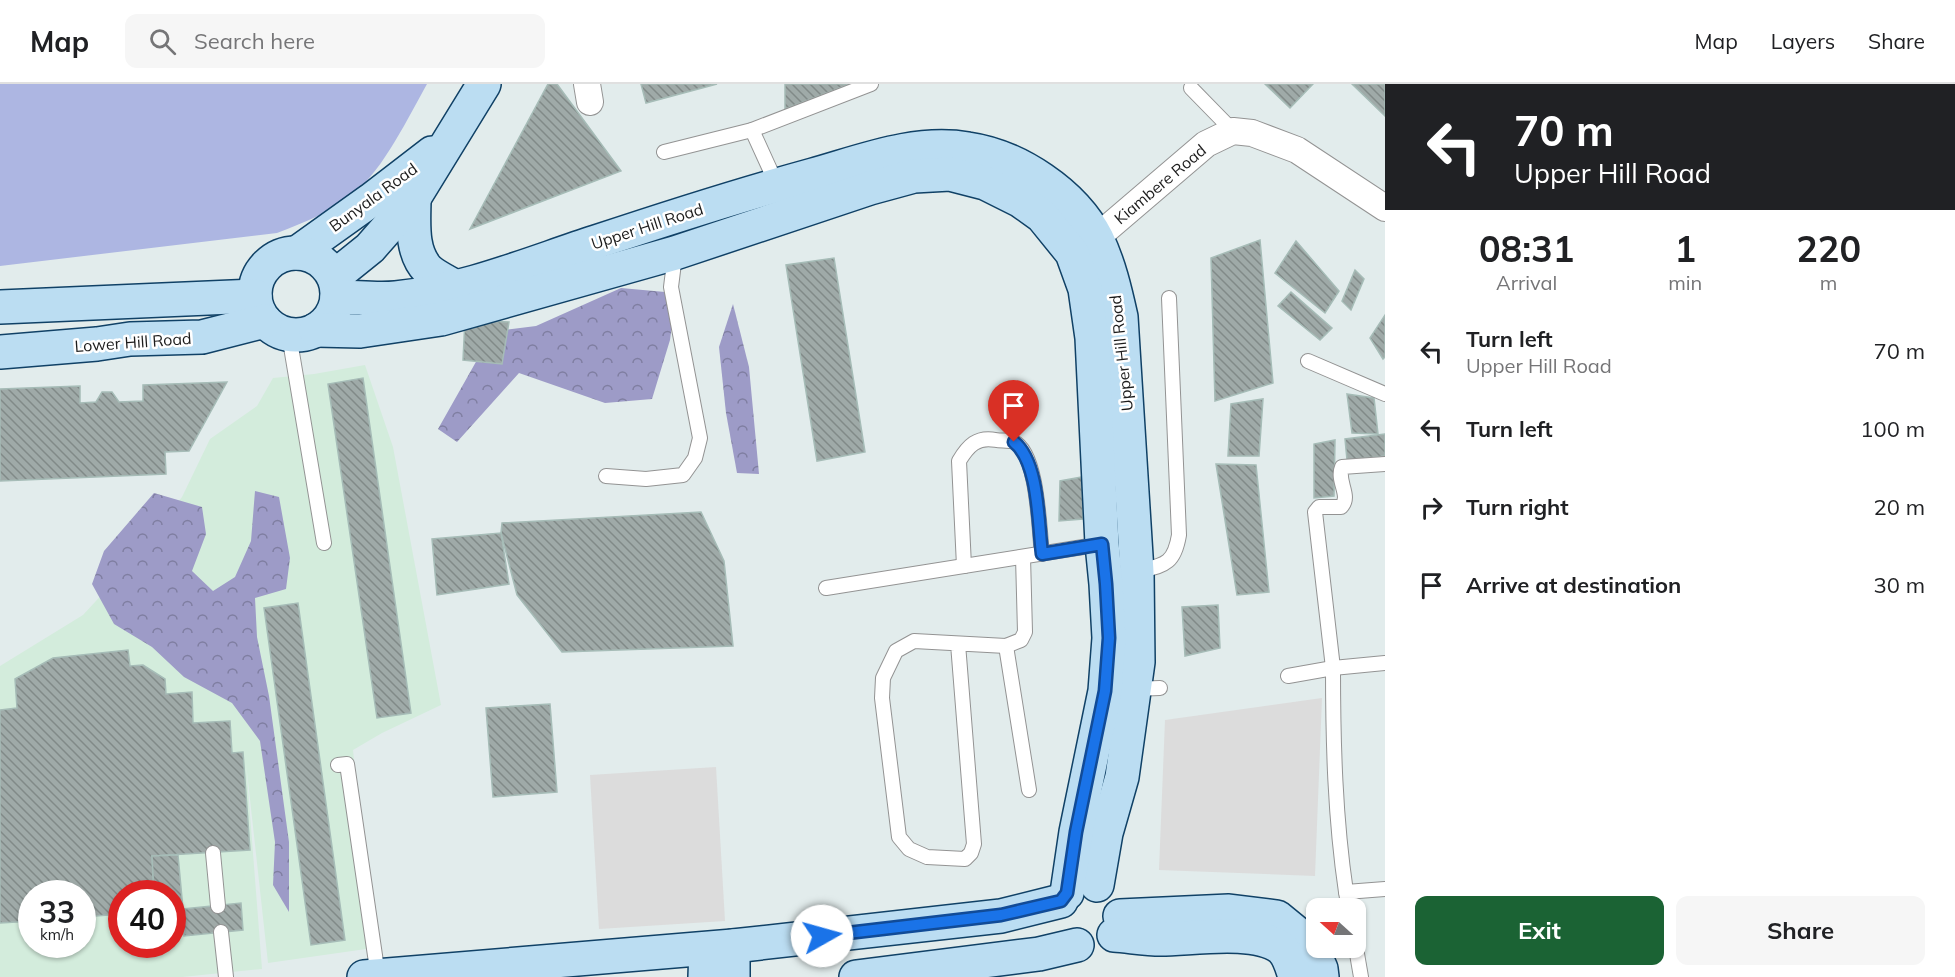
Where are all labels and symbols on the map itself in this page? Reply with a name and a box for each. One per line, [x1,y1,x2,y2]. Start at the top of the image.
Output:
street label: Kiambere Road [1110,140,1210,228]
street label: Bunyala Road [325,158,421,236]
street label: Upper Hill Road [588,198,706,254]
street label: Upper Hill Road [1105,294,1137,412]
street label: Lower Hill Road [74,328,192,356]
pin [988,380,1039,442]
speed limit sign: 40 [108,880,186,958]
north arrow [1306,898,1366,958]
position arrow [790,904,854,968]

